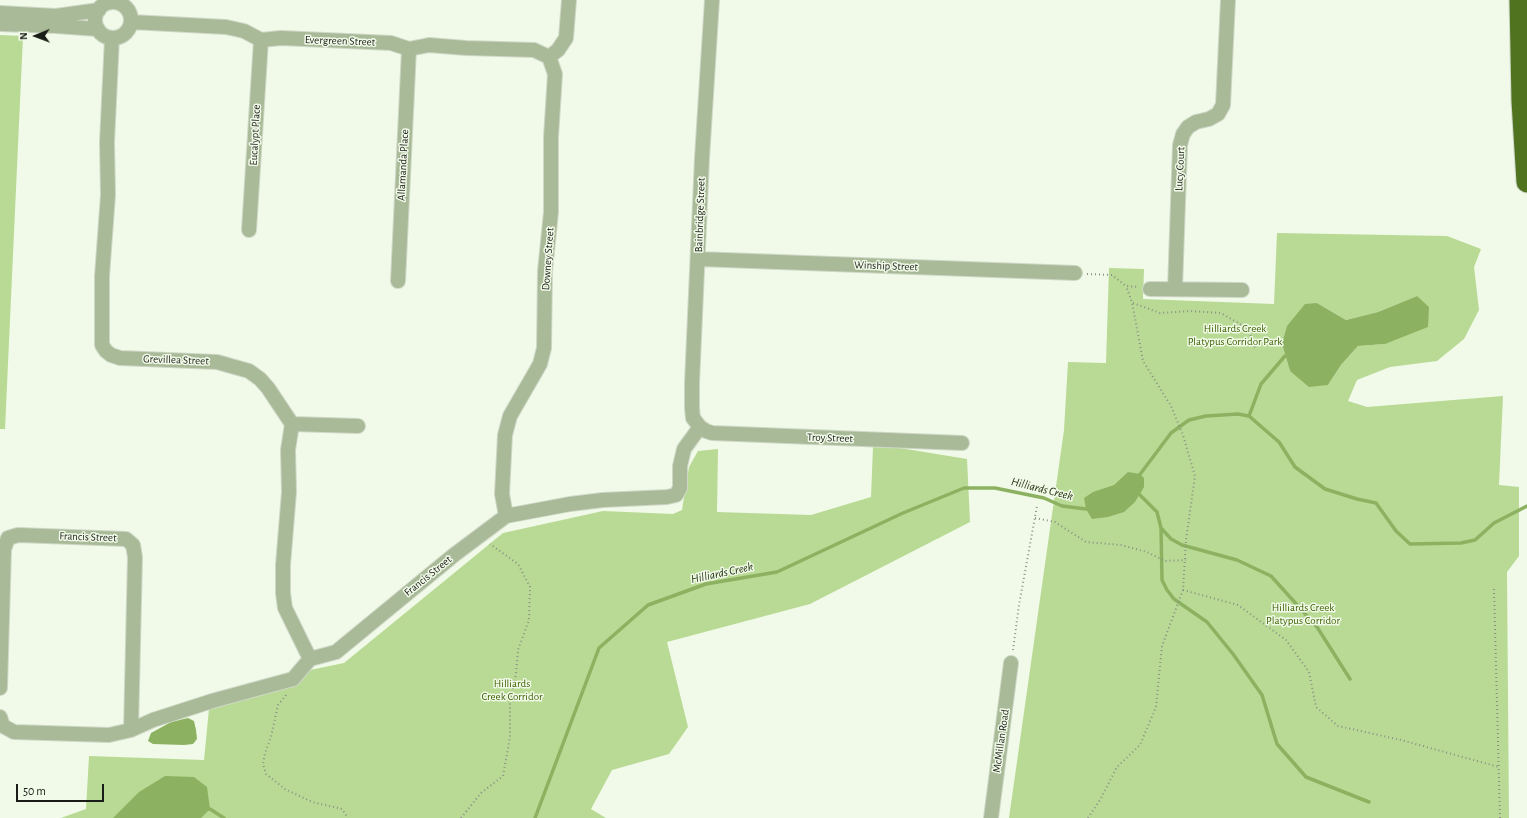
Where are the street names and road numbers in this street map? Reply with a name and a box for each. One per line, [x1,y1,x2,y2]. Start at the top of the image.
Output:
street label: Evergreen Street [305,33,375,49]
street label: Eucalypt Place [247,104,263,166]
street label: Allamanda Place [395,129,411,201]
street label: Lucy Court [1172,146,1188,192]
street label: Bainbridge Street [692,177,708,253]
street label: Downey Street [539,227,557,291]
street label: Winship Street [854,258,918,274]
street label: Grevillea Street [143,352,209,368]
street label: Troy Street [807,431,853,445]
street label: Francis Street [59,529,117,545]
street label: Francis Street [402,553,454,599]
street label: McMillan Road [990,708,1012,774]

